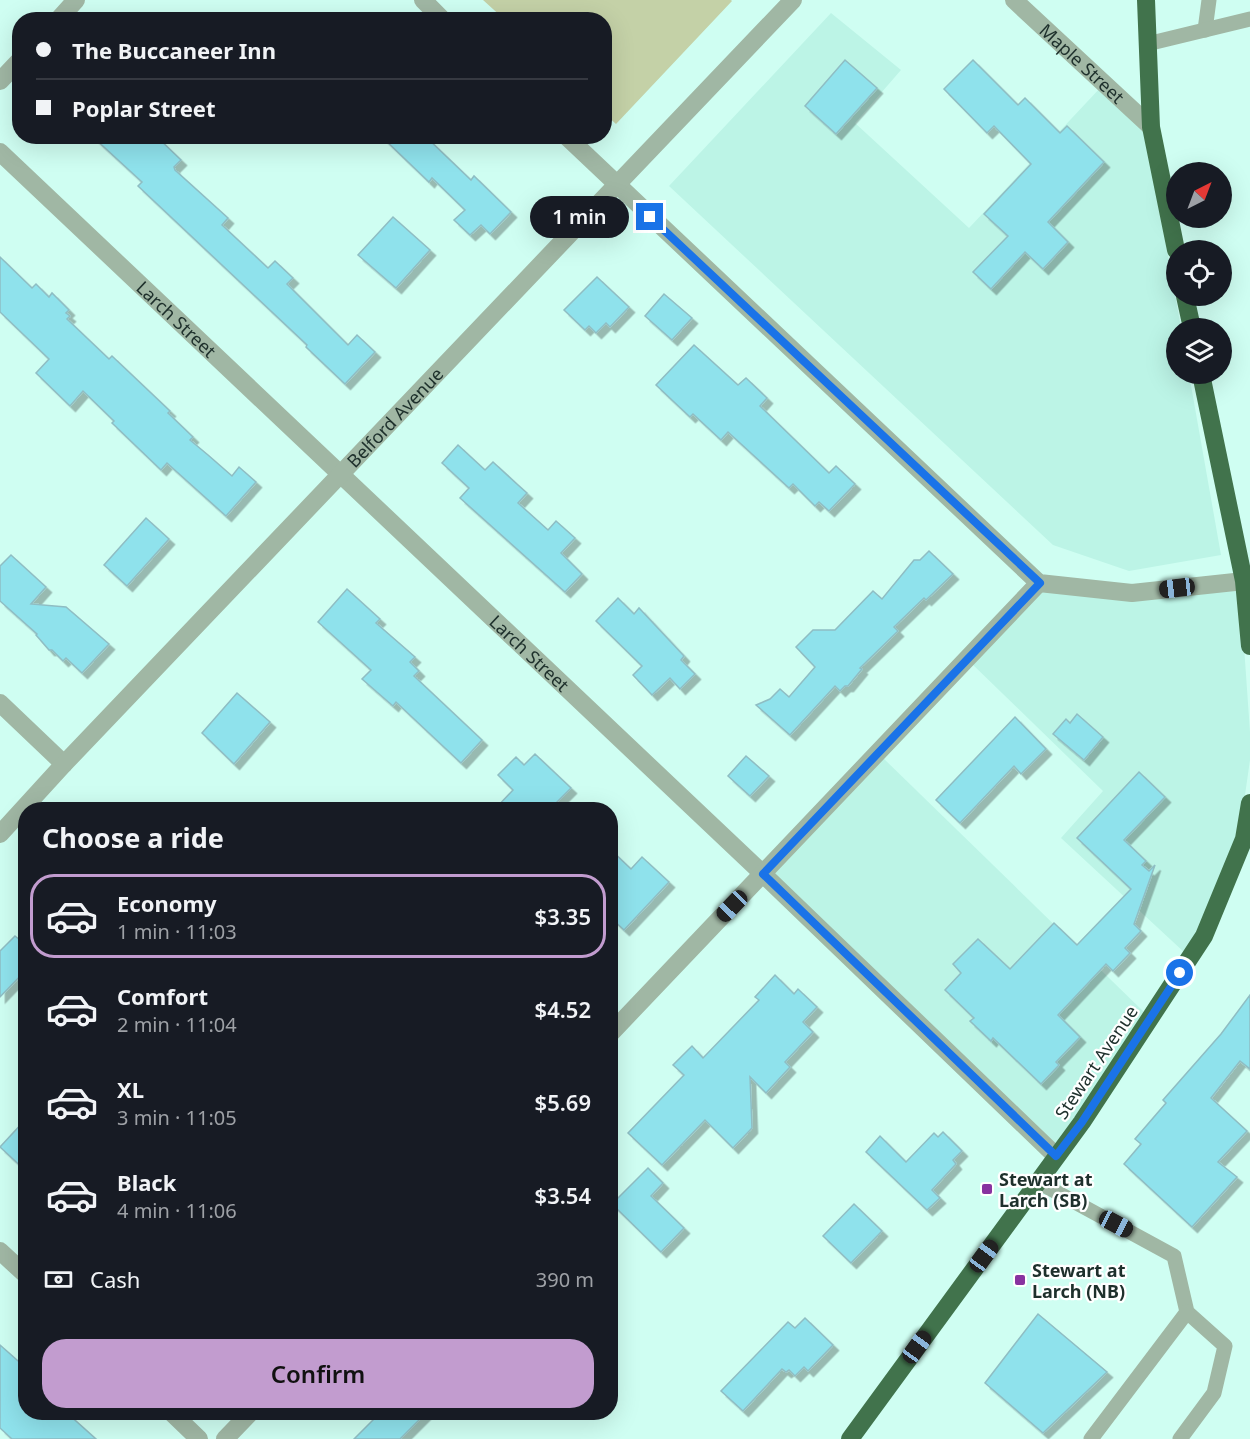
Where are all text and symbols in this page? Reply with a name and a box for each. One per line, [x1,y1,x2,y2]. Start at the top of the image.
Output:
street label: Maple Street [1035,18,1130,109]
text: The Buccaneer Inn [72,35,276,65]
text: Poplar Street [72,93,216,123]
north arrow [1166,162,1232,228]
map controls [1166,162,1232,384]
callout: 1 min [530,196,629,238]
text: 1 min [552,203,607,230]
route end [636,203,663,230]
button: locate [1166,240,1232,306]
street label: Larch Street [131,275,222,363]
button: layers [1166,318,1232,384]
street label: Belford Avenue [341,362,448,473]
car [1158,577,1196,599]
street label: Larch Street [484,610,575,697]
text: Choose a ride [42,819,224,856]
car [713,887,751,925]
text: Economy [117,888,216,918]
icon: car [45,889,99,943]
text: $3.35 [535,901,591,931]
text: 1 min · 11:03 [117,918,237,945]
route start [1166,959,1193,986]
text: Comfort [117,981,208,1011]
icon: car [45,982,99,1036]
text: $4.52 [535,994,591,1024]
street label: Stewart Avenue [1049,1000,1143,1124]
text: 2 min · 11:04 [117,1011,237,1038]
text: XL [117,1074,144,1104]
icon: car [45,1075,99,1129]
text: $5.69 [535,1087,591,1117]
text: 3 min · 11:05 [117,1104,237,1131]
text: Black [117,1167,176,1197]
place label: Stewart at Larch (SB) [999,1167,1093,1212]
icon: car [45,1168,99,1222]
text: $3.54 [535,1180,591,1210]
marker: Stewart at Larch (SB) [980,1182,994,1196]
text: 4 min · 11:06 [117,1197,237,1224]
car [1096,1208,1136,1240]
car [966,1236,1002,1276]
place label: Stewart at Larch (NB) [1032,1258,1126,1303]
icon: cash [42,1263,75,1296]
text: Cash [90,1264,140,1294]
text: 390 m [536,1266,594,1293]
marker: Stewart at Larch (NB) [1013,1273,1027,1287]
car [899,1327,935,1367]
button: Confirm [42,1339,594,1408]

